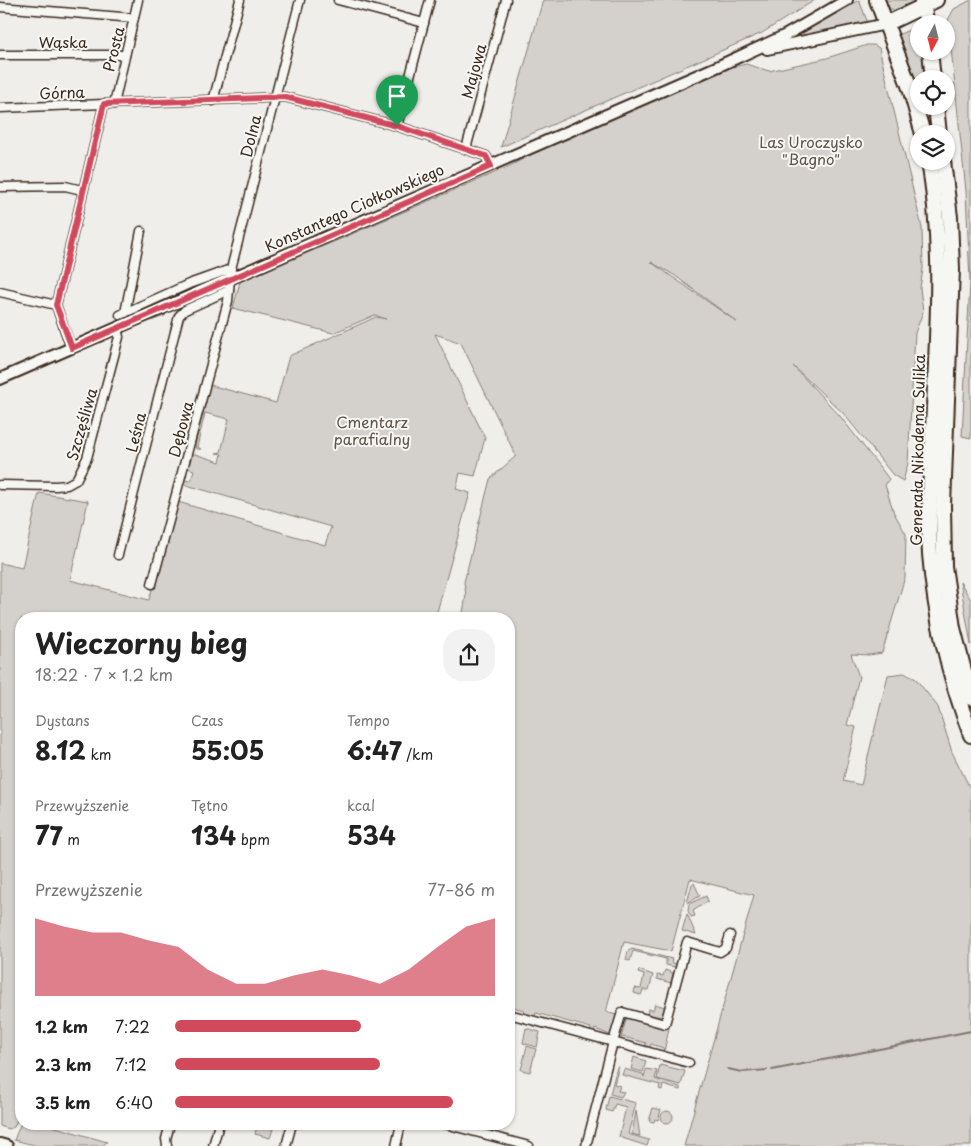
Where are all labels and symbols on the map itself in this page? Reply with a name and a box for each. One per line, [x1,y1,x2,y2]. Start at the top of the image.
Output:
north arrow [910,15,955,60]
street label: Prosta [96,23,130,74]
street label: Wąska [39,30,88,53]
street label: Majowa [455,40,492,101]
pin [376,75,418,126]
street label: Górna [39,80,86,104]
street label: Dolna [234,111,267,160]
park label: Las Uroczysko "Bagno" [759,130,863,170]
street label: Konstantego Ciołkowskiego [261,157,447,257]
street label: Generała Nikodema Sulika [904,353,930,546]
street label: Szczęśliwa [60,384,103,463]
street label: Dębowa [161,398,199,460]
street label: Leśna [119,409,151,454]
park label: Cmentarz parafialny [334,410,410,450]

